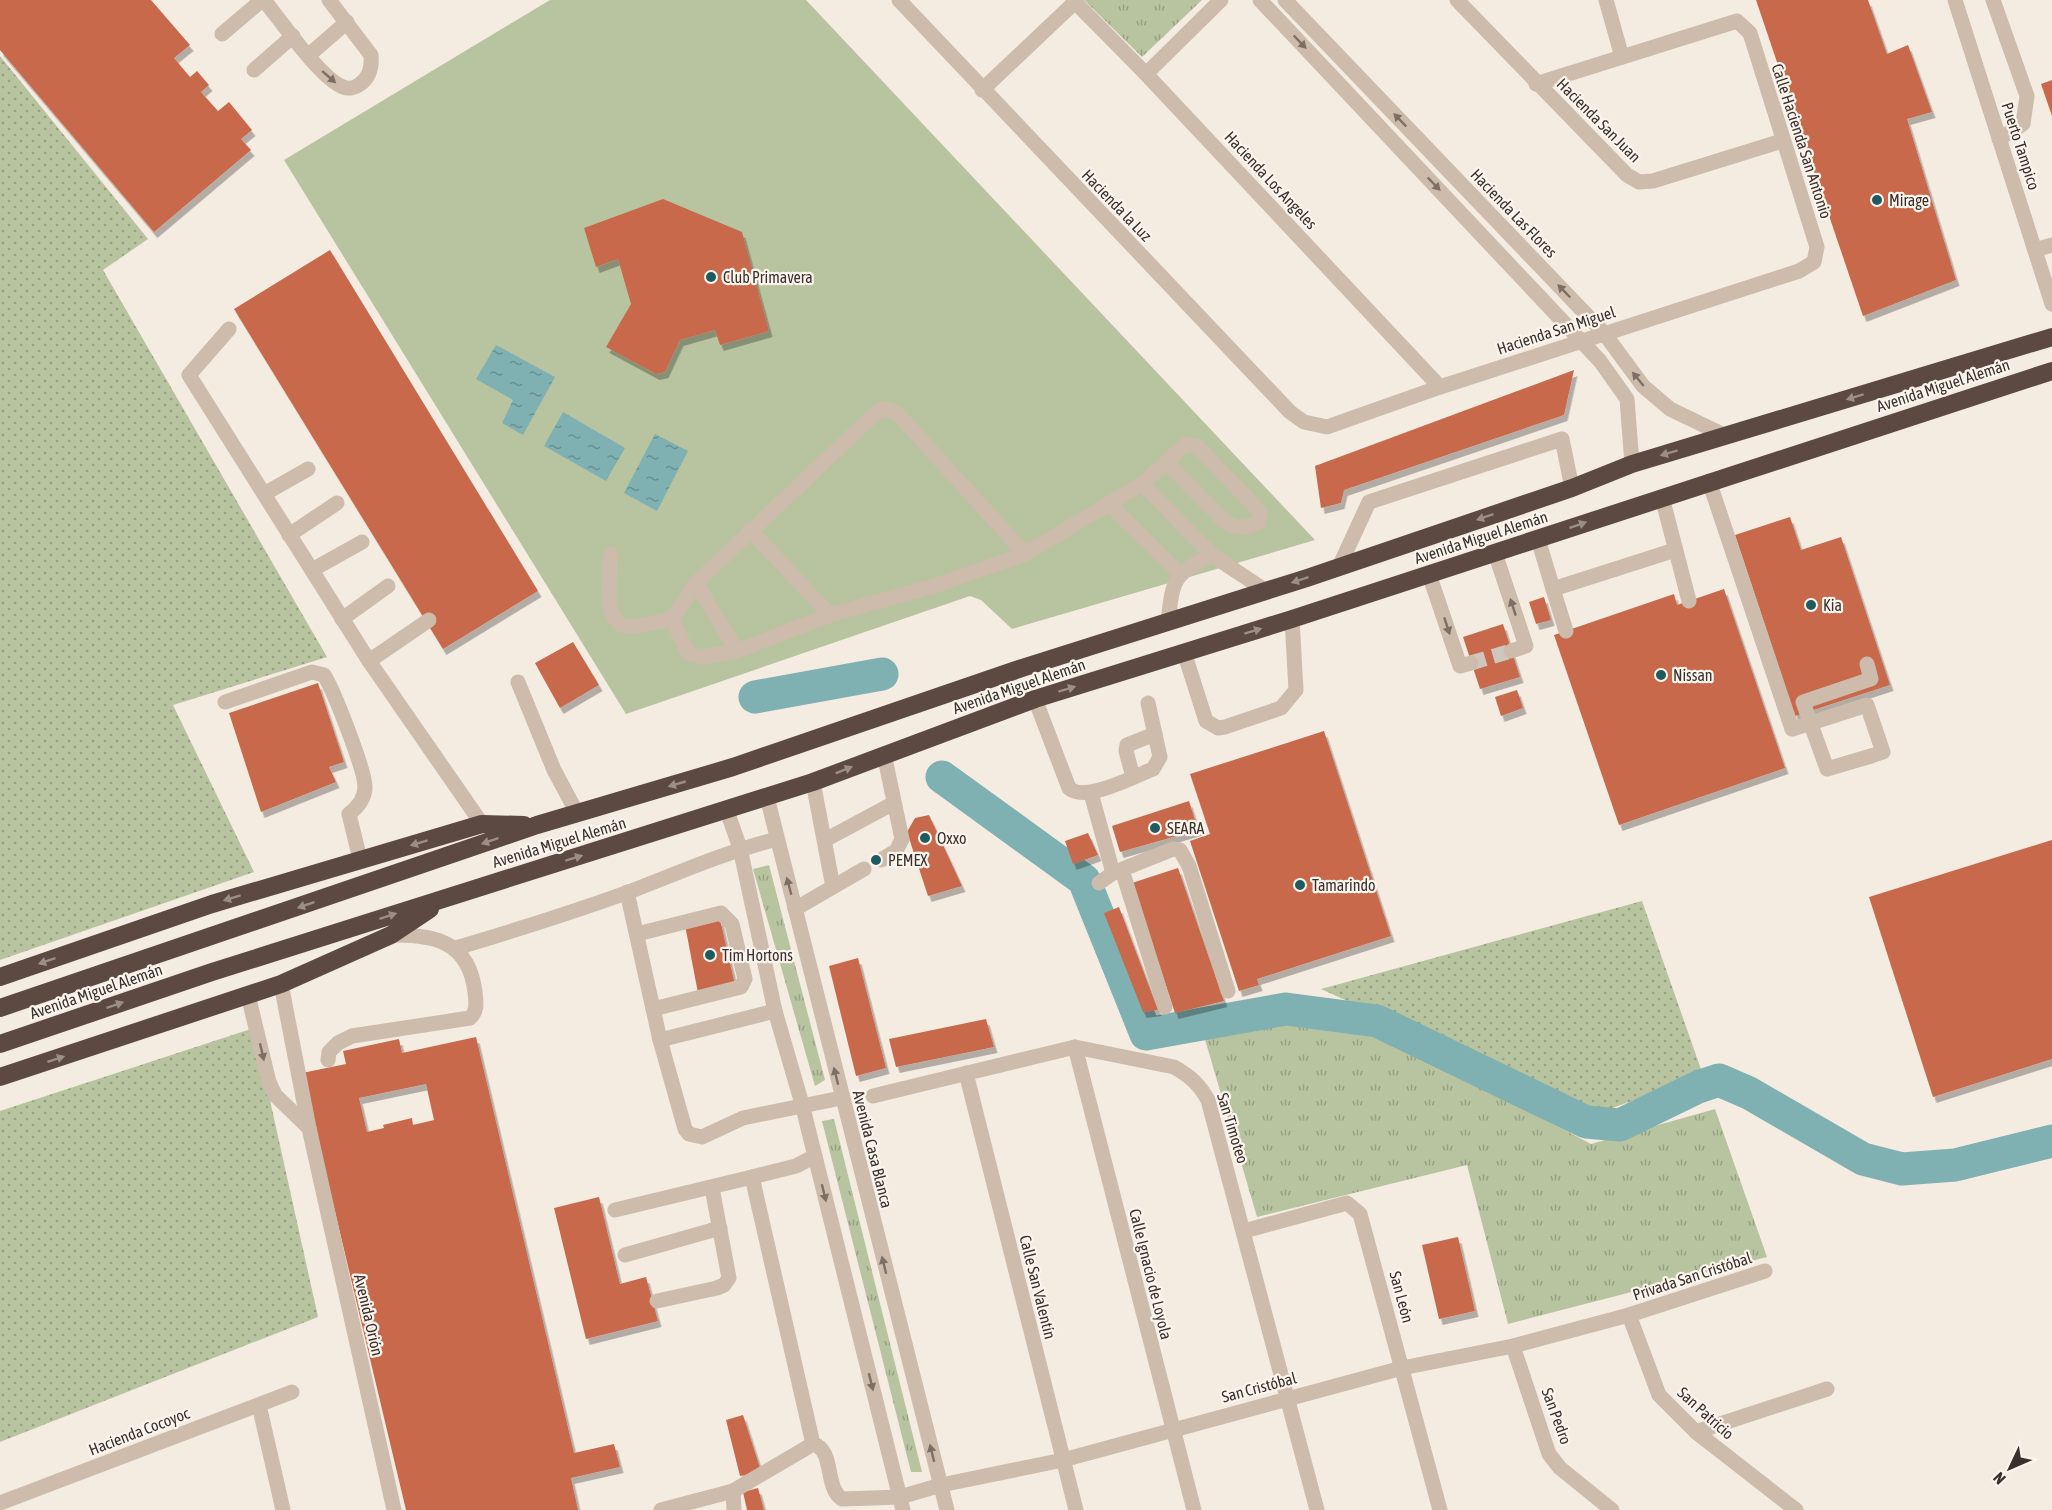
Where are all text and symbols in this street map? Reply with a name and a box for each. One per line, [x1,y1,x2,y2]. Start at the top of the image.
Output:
one-way arrow [1293,35,1307,50]
street label: Calle Hacienda San Antonio [1768,61,1836,221]
one-way arrow [321,70,337,83]
street label: Hacienda San Juan [1553,74,1645,166]
street label: Puerto Tampico [1997,100,2044,192]
one-way arrow [1393,112,1407,127]
street label: Hacienda Los Angeles [1221,128,1321,233]
street label: Hacienda Las Flores [1467,165,1561,261]
street label: Hacienda la Luz [1079,166,1156,245]
one-way arrow [1427,176,1441,190]
place label: Mirage [1889,191,1929,210]
marker: Mirage [1870,193,1884,207]
place label: Club Primavera [723,268,813,286]
marker: Club Primavera [704,270,718,284]
one-way arrow [1557,285,1571,299]
street label: Hacienda San Miguel [1495,302,1618,359]
street label: Avenida Miguel Alemán [1874,355,2012,416]
one-way arrow [1632,371,1645,386]
one-way arrow [1846,393,1864,402]
one-way arrow [1660,449,1678,458]
street label: Avenida Miguel Alemán [1412,507,1550,568]
one-way arrow [1476,513,1494,523]
one-way arrow [1569,520,1587,530]
one-way arrow [1291,576,1309,585]
place label: Kia [1823,596,1842,614]
one-way arrow [1508,598,1517,616]
marker: Kia [1804,598,1818,612]
one-way arrow [1442,617,1452,635]
one-way arrow [1244,626,1262,635]
street label: Avenida Miguel Alemán [950,655,1088,718]
place label: Nissan [1673,666,1713,684]
marker: Nissan [1654,668,1668,682]
one-way arrow [1058,684,1076,693]
one-way arrow [835,765,853,774]
one-way arrow [668,779,686,789]
street label: Avenida Miguel Alemán [490,813,628,872]
place label: SEARA [1167,819,1204,837]
marker: SEARA [1148,821,1162,835]
place label: Oxxo [937,829,967,847]
marker: Oxxo [918,831,932,845]
one-way arrow [481,837,499,847]
one-way arrow [410,839,428,848]
place label: PEMEX [888,851,928,869]
one-way arrow [565,853,583,862]
marker: PEMEX [869,853,883,867]
place label: Tamarindo [1312,876,1376,894]
one-way arrow [784,877,793,895]
marker: Tamarindo [1293,878,1307,892]
one-way arrow [223,894,241,903]
one-way arrow [297,901,315,910]
one-way arrow [379,911,397,920]
place label: Tim Hortons [722,946,793,964]
marker: Tim Hortons [703,948,717,962]
one-way arrow [38,957,56,967]
street label: Avenida Miguel Alemán [27,960,165,1023]
one-way arrow [106,1000,124,1009]
one-way arrow [257,1042,267,1061]
one-way arrow [47,1053,65,1063]
one-way arrow [830,1066,840,1085]
street label: Avenida Casa Blanca [850,1088,896,1210]
street label: San Timoteo [1214,1091,1252,1165]
one-way arrow [820,1183,830,1202]
street label: Calle Ignacio de Loyola [1125,1207,1176,1341]
street label: Calle San Valentín [1016,1233,1060,1341]
street label: Privada San Cristóbal [1630,1248,1754,1304]
one-way arrow [879,1255,888,1273]
street label: San León [1386,1269,1418,1325]
street label: Avenida Orión [351,1272,387,1358]
street label: San Cristóbal [1220,1368,1299,1406]
one-way arrow [867,1373,877,1391]
street label: San Patricio [1674,1383,1738,1443]
street label: San Pedro [1538,1385,1576,1447]
street label: Hacienda Cocoyoc [86,1403,192,1459]
north arrow [1980,1438,2040,1498]
one-way arrow [927,1444,937,1463]
text: N [1989,1469,2009,1488]

